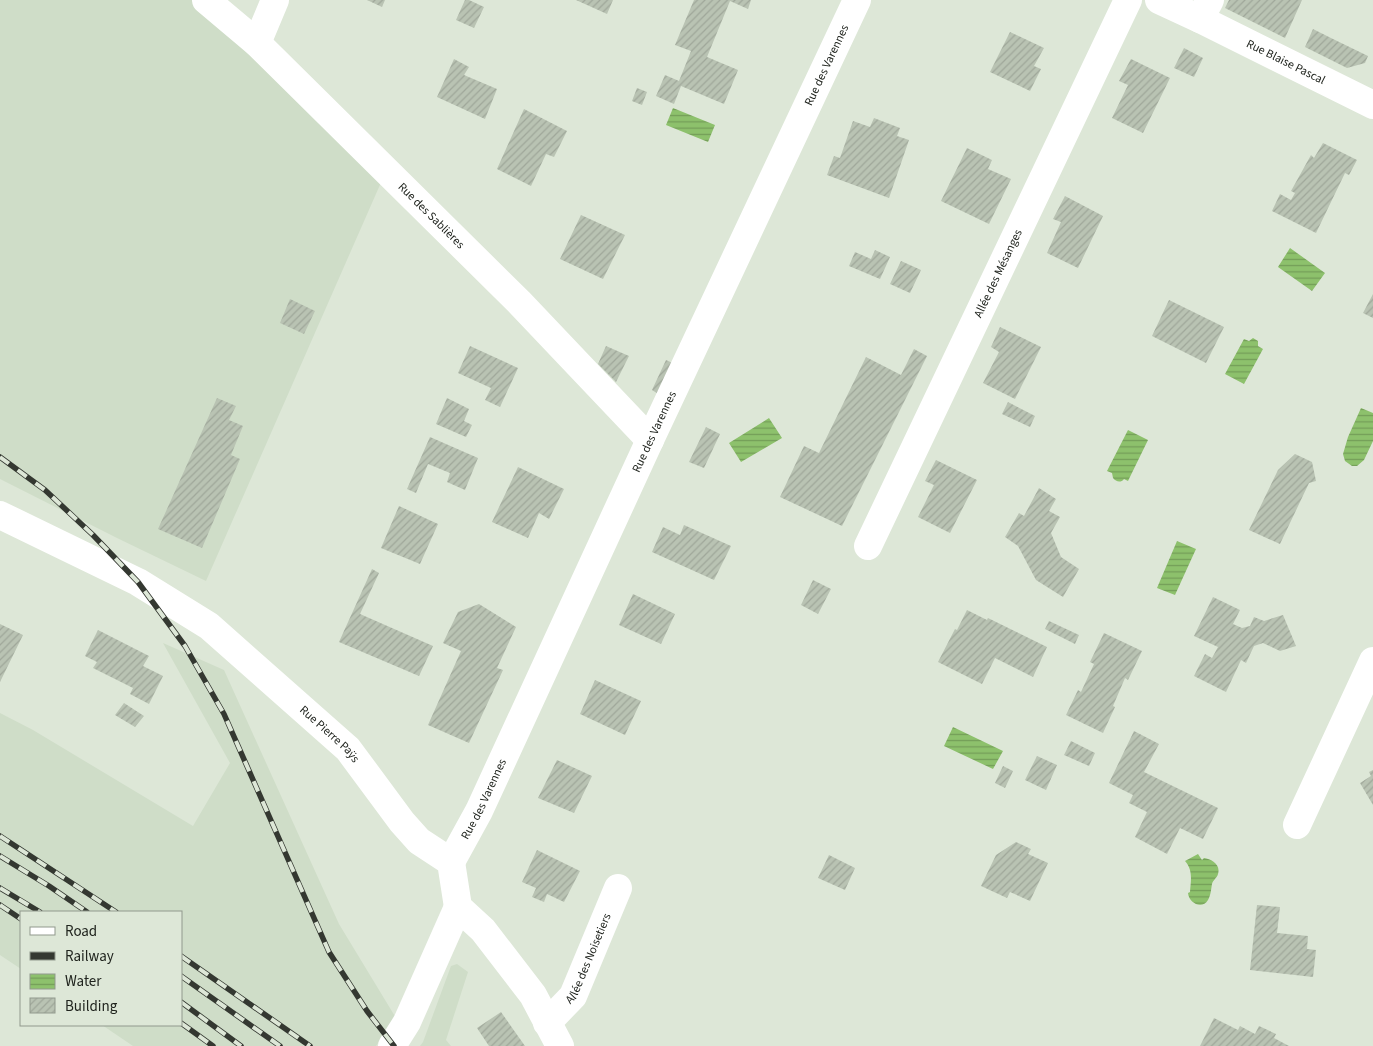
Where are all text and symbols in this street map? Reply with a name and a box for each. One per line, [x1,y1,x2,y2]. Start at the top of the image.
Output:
street label: Rue des Varennes [800,22,853,109]
street label: Rue Blaise Pascal [1243,35,1328,89]
street label: Rue des Sablières [394,179,468,253]
street label: Allée des Mésanges [970,226,1027,321]
street label: Rue des Varennes [628,388,681,475]
street label: Rue Pierre Paÿs [296,702,363,766]
street label: Rue des Varennes [457,756,511,843]
legend [20,911,182,1026]
street label: Allée des Noisetiers [562,911,616,1008]
text: Road [65,921,97,942]
text: Railway [65,946,114,967]
text: Water [65,971,102,992]
text: Building [65,996,118,1017]

